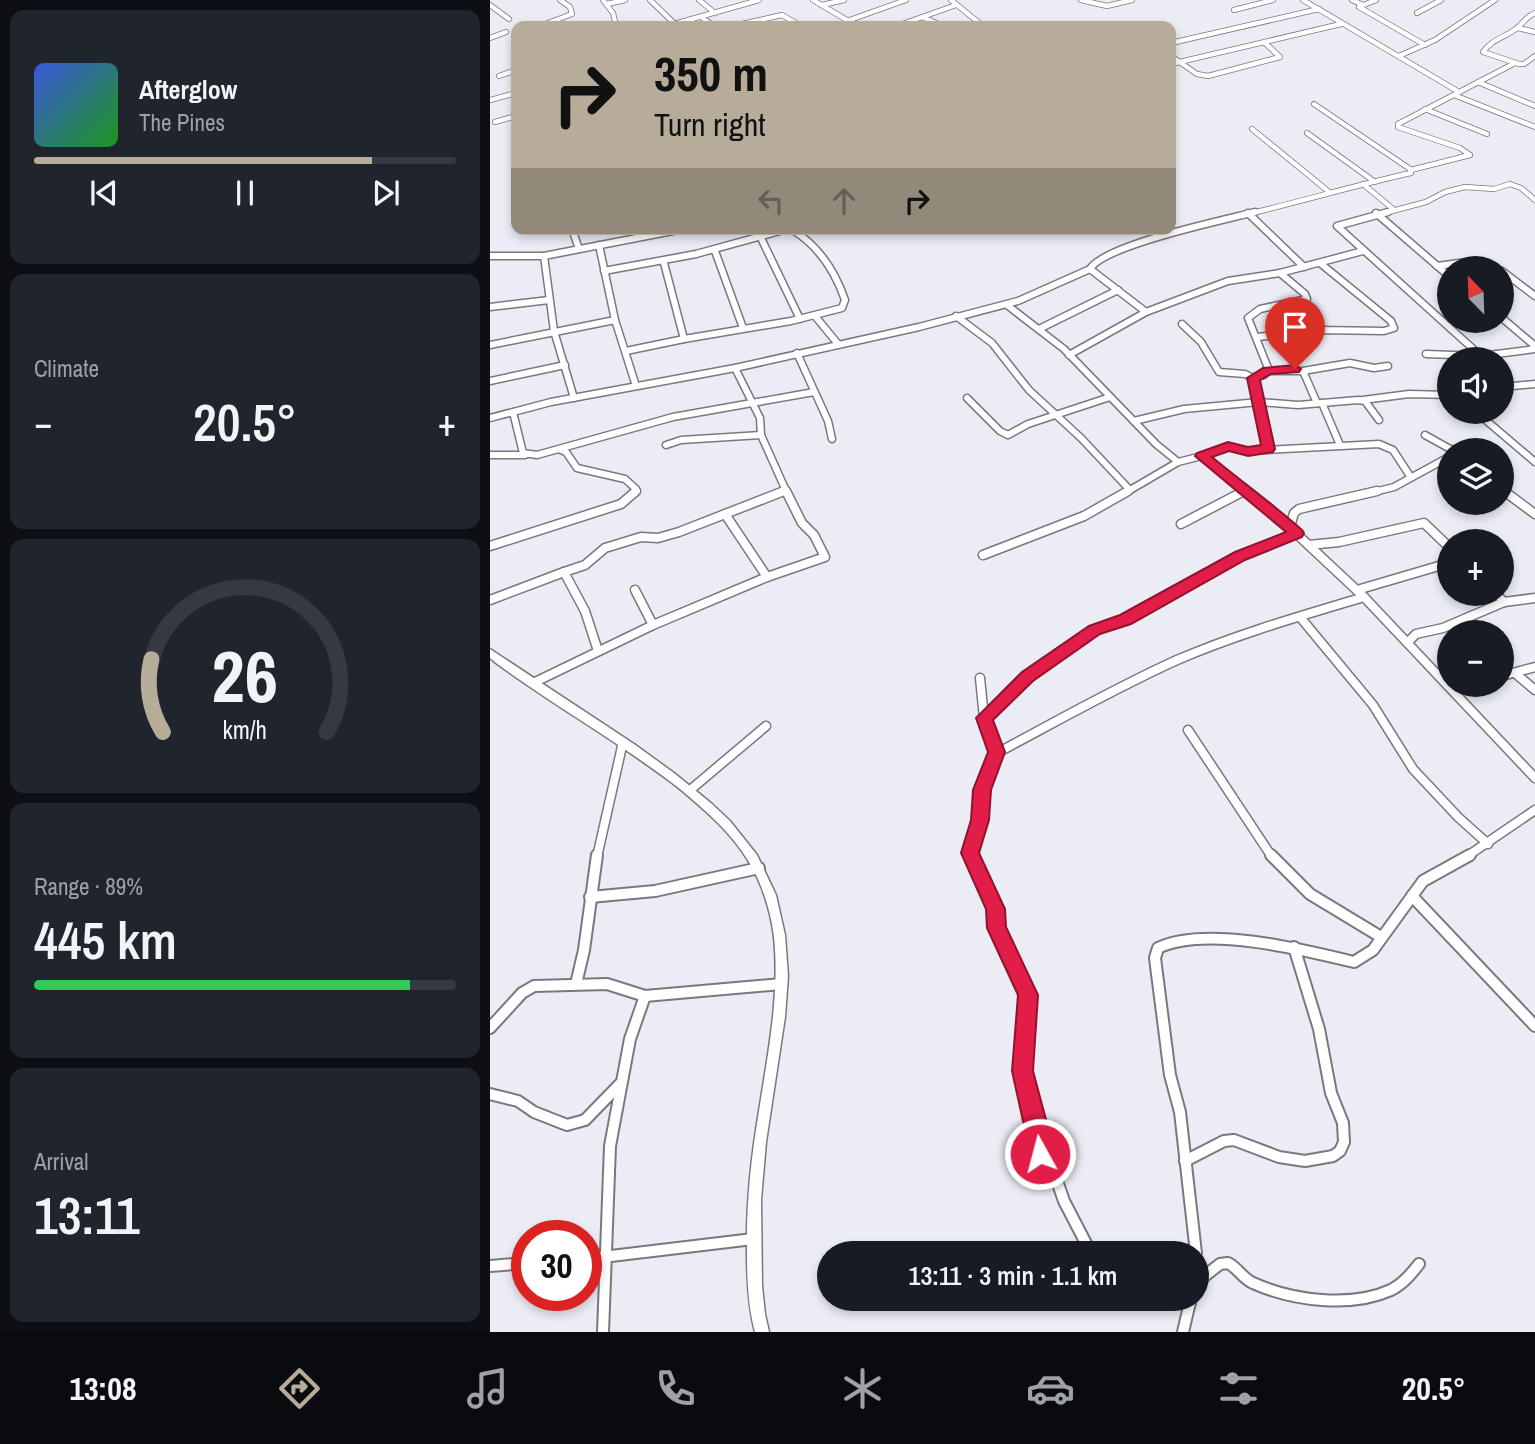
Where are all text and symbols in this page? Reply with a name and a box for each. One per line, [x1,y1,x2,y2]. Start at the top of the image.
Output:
text: 350 m [654,40,768,106]
icon: right [539,49,630,140]
text: Afterglow [139,72,237,107]
text: Turn right [654,103,766,146]
text: The Pines [139,107,225,138]
icon: previous [85,174,123,212]
icon: pause [226,174,264,212]
icon: next [367,174,405,212]
icon: left [752,182,790,220]
icon: ahead [825,182,863,220]
icon: right [898,182,936,220]
north arrow [1437,256,1514,332]
map controls [1437,256,1514,697]
pin [1265,297,1325,369]
icon: arrive [1276,308,1314,346]
button: sound [1437,347,1514,424]
text: Climate [34,353,99,384]
text: 20.5° [193,387,297,457]
text: − [34,397,52,448]
text: + [438,397,456,448]
button: layers [1437,438,1514,515]
button: + [1437,529,1514,606]
button: − [1437,620,1514,697]
text: 26 [212,627,278,725]
text: km/h [223,713,267,747]
text: Range · 89% [34,871,143,902]
text: 445 km [34,905,177,975]
position arrow [1003,1117,1077,1191]
text: Arrival [34,1146,89,1177]
text: 13:11 [34,1180,140,1250]
speed limit sign: 30 [511,1220,602,1311]
text: 13:11 · 3 min · 1.1 km [909,1258,1117,1293]
icon: directions [275,1364,324,1413]
icon: music [463,1364,512,1413]
icon: phone [651,1364,700,1413]
icon: climate [838,1364,887,1413]
icon: car [1026,1364,1075,1413]
icon: filters [1214,1364,1263,1413]
text: 13:08 [69,1367,136,1410]
text: 20.5° [1402,1367,1466,1410]

